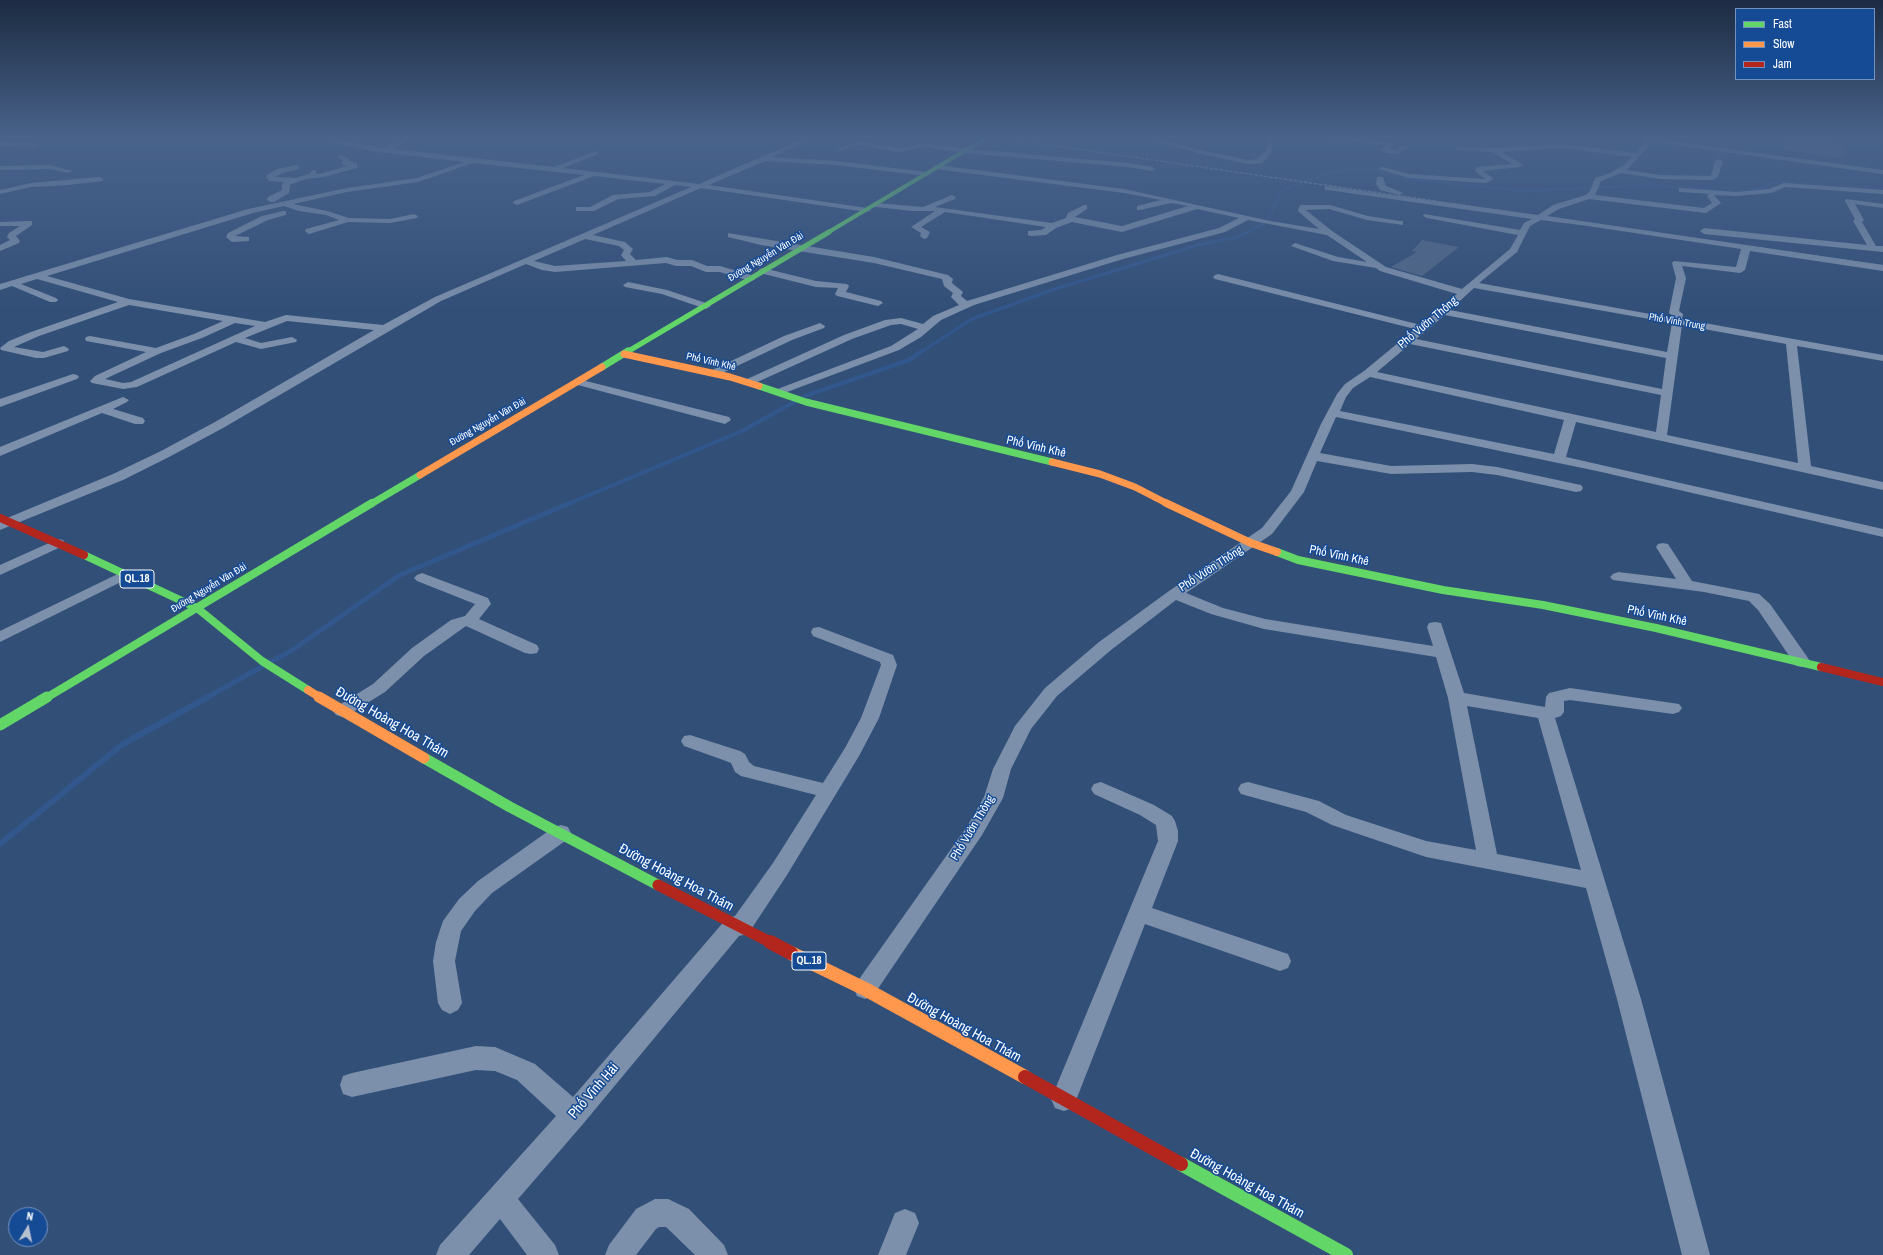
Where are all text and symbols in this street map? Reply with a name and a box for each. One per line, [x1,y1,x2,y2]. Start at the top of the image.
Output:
legend [1735,8,1875,80]
text: Fast [1773,16,1792,32]
text: Slow [1773,36,1794,52]
text: Jam [1773,56,1792,72]
street label: Đường Nguyễn Văn Đài [726,230,806,284]
street label: Phố Vườn Thông [1395,294,1461,352]
street label: Phố Vĩnh Trung [1648,311,1706,333]
street label: Phố Vĩnh Khê [685,350,737,374]
street label: Đường Nguyễn Văn Đài [448,395,528,449]
street label: Phố Vĩnh Khê [1005,433,1067,461]
street label: Phố Vườn Thông [1176,543,1246,595]
street label: Phố Vĩnh Khê [1308,543,1370,569]
street label: Đường Nguyễn Văn Đài [169,561,249,615]
road number: QL.18 [120,570,154,588]
street label: Phố Vĩnh Khê [1626,603,1688,629]
street label: Đường Hoàng Hoa Thám [333,684,451,762]
street label: Phố Vườn Thông [948,793,998,863]
street label: Đường Hoàng Hoa Thám [616,841,736,915]
road number: QL.18 [792,952,826,970]
street label: Đường Hoàng Hoa Thám [904,990,1024,1066]
street label: Phố Vĩnh Hải [565,1060,623,1122]
street label: Đường Hoàng Hoa Thám [1187,1146,1307,1222]
north arrow [8,1207,48,1247]
text: N [25,1209,34,1224]

